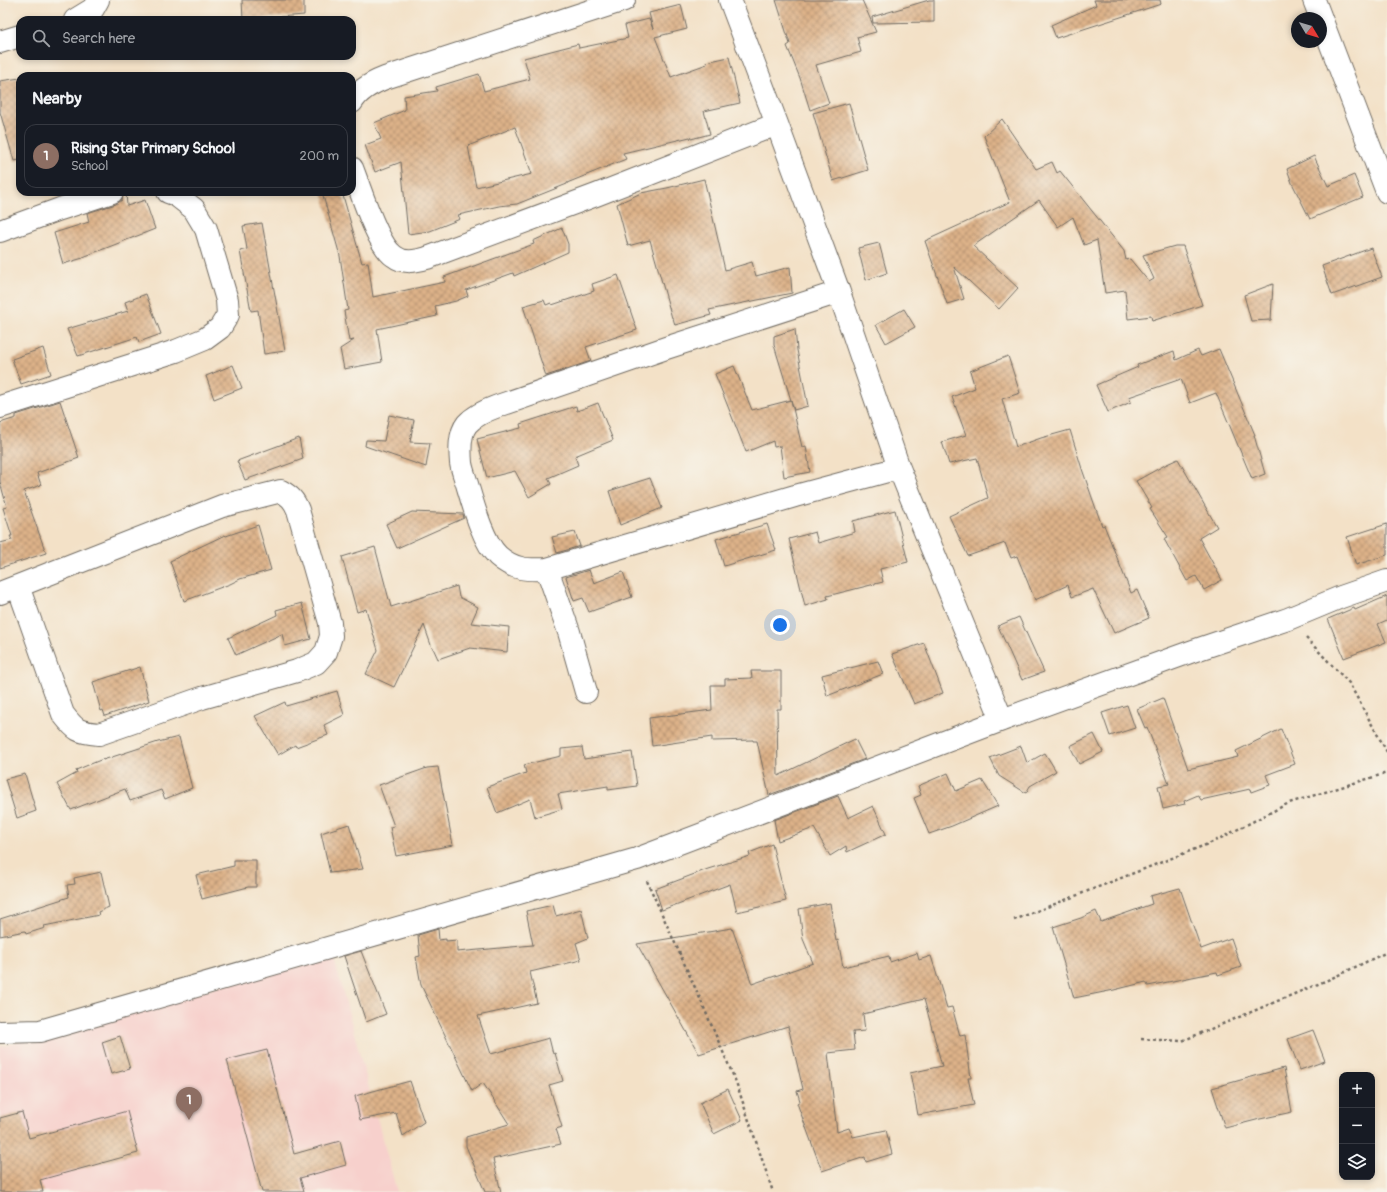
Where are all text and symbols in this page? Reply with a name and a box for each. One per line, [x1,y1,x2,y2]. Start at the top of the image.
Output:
north arrow [1291,12,1327,48]
search box [16,16,356,60]
icon: search [30,27,52,49]
text: Search here [62,29,135,48]
text: Nearby [32,88,81,109]
text: Rising Star Primary School [71,139,235,158]
text: 1 [43,148,49,164]
text: 200 m [300,148,339,164]
text: School [71,158,108,174]
your location [770,615,790,635]
map controls [1339,1072,1375,1180]
button: + [1339,1072,1375,1108]
pin: 1 [176,1087,202,1120]
button: − [1339,1108,1375,1144]
button: layers [1339,1144,1375,1180]

